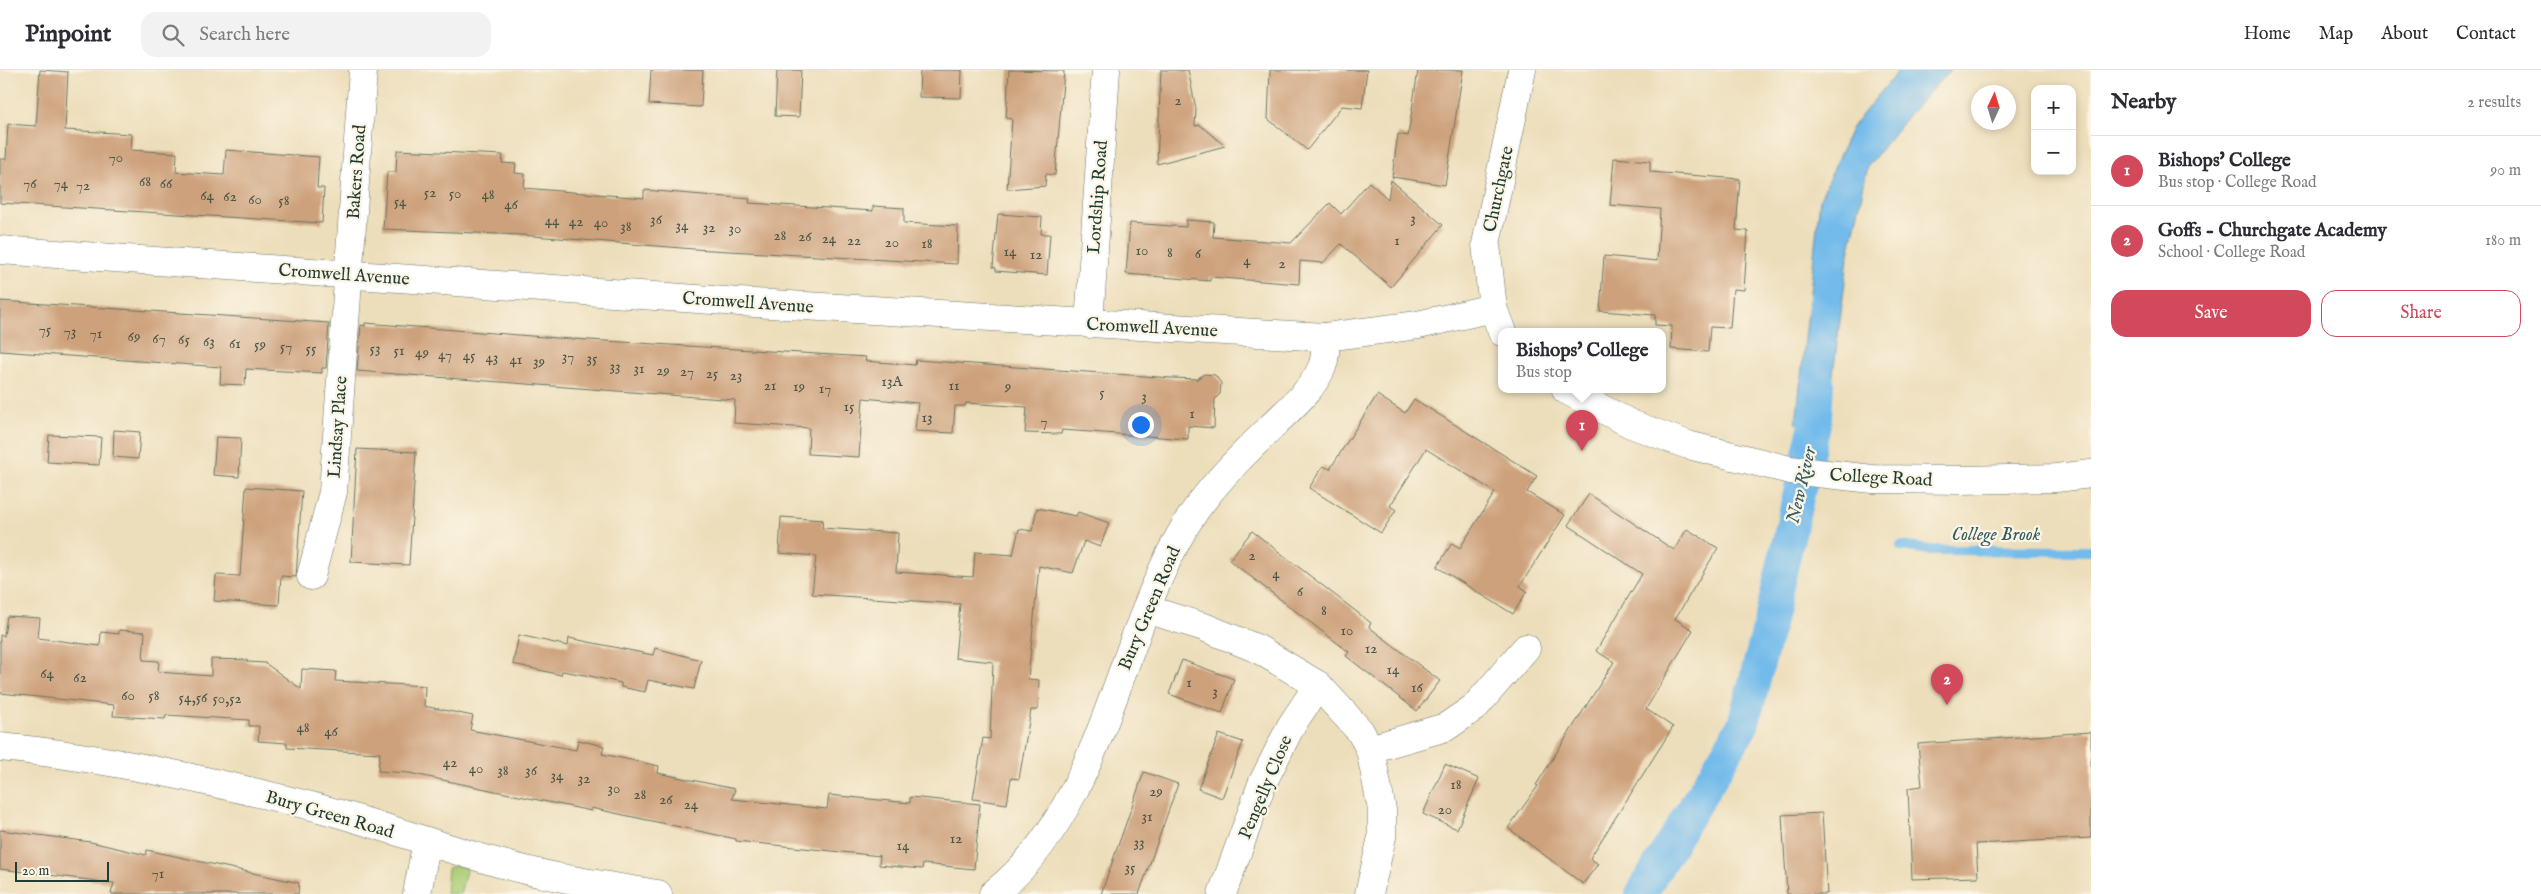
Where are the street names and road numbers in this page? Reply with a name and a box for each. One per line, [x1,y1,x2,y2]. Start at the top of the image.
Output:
street label: Bakers Road [343,124,372,220]
street label: Lordship Road [1083,139,1114,255]
street label: Churchgate [1479,144,1520,235]
street label: Cromwell Avenue [277,259,410,292]
street label: Cromwell Avenue [681,287,814,320]
street label: Cromwell Avenue [1086,314,1218,343]
street label: Lindsay Place [323,375,354,479]
street label: College Road [1829,464,1933,493]
street label: Bury Green Road [1114,543,1187,674]
street label: Pengelly Close [1234,732,1299,843]
street label: Bury Green Road [263,786,397,845]

